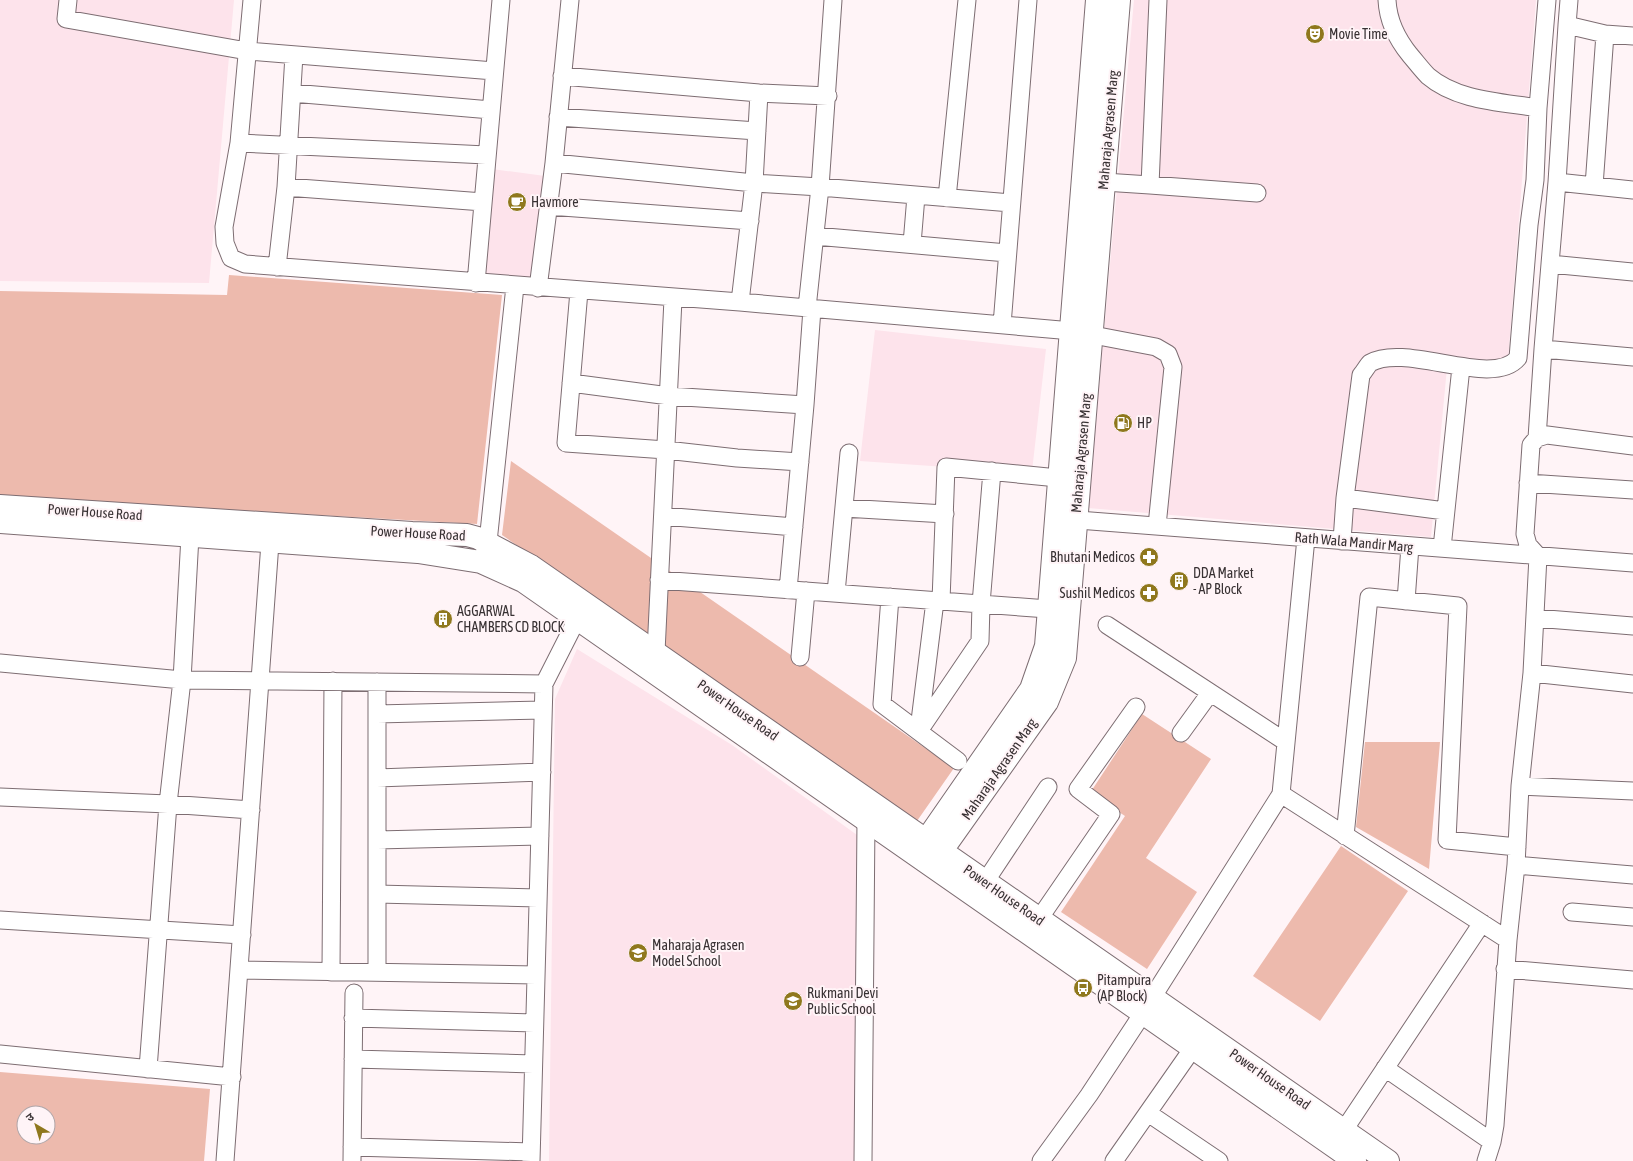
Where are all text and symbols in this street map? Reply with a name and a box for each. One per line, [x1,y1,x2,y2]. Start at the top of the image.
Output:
theatre icon: Movie Time [1304,23,1326,45]
place label: Movie Time [1329,26,1388,42]
street label: Maharaja Agrasen Marg [1095,69,1121,191]
cafe icon: Havmore [506,191,528,213]
place label: Havmore [531,194,579,210]
street label: Maharaja Agrasen Marg [1068,392,1094,514]
fuel station icon: HP [1112,412,1134,434]
place label: HP [1137,415,1152,431]
street label: Power House Road [47,501,143,523]
street label: Power House Road [370,523,466,543]
street label: Rath Wala Mandir Marg [1294,529,1414,555]
pharmacy icon: Bhutani Medicos [1138,546,1160,568]
place label: Bhutani Medicos [1050,549,1135,565]
place label: DDA Market - AP Block [1193,565,1254,597]
building icon: DDA Market - AP Block [1168,570,1190,592]
pharmacy icon: Sushil Medicos [1138,582,1160,604]
place label: Sushil Medicos [1060,585,1135,601]
place label: AGGARWAL CHAMBERS CD BLOCK [457,603,564,635]
building icon: AGGARWAL CHAMBERS CD BLOCK [432,608,454,630]
street label: Power House Road [694,676,782,744]
street label: Maharaja Agrasen Marg [958,715,1040,823]
street label: Power House Road [960,861,1048,929]
place label: Maharaja Agrasen Model School [652,937,745,969]
school or university icon: Maharaja Agrasen Model School [627,942,649,964]
place label: Pitampura (AP Block) [1097,972,1151,1004]
bus stop icon: Pitampura (AP Block) [1072,977,1094,999]
place label: Rukmani Devi Public School [807,985,878,1017]
school or university icon: Rukmani Devi Public School [782,990,804,1012]
street label: Power House Road [1226,1045,1314,1113]
north arrow [16,1105,56,1145]
text: उ [24,1110,37,1124]

